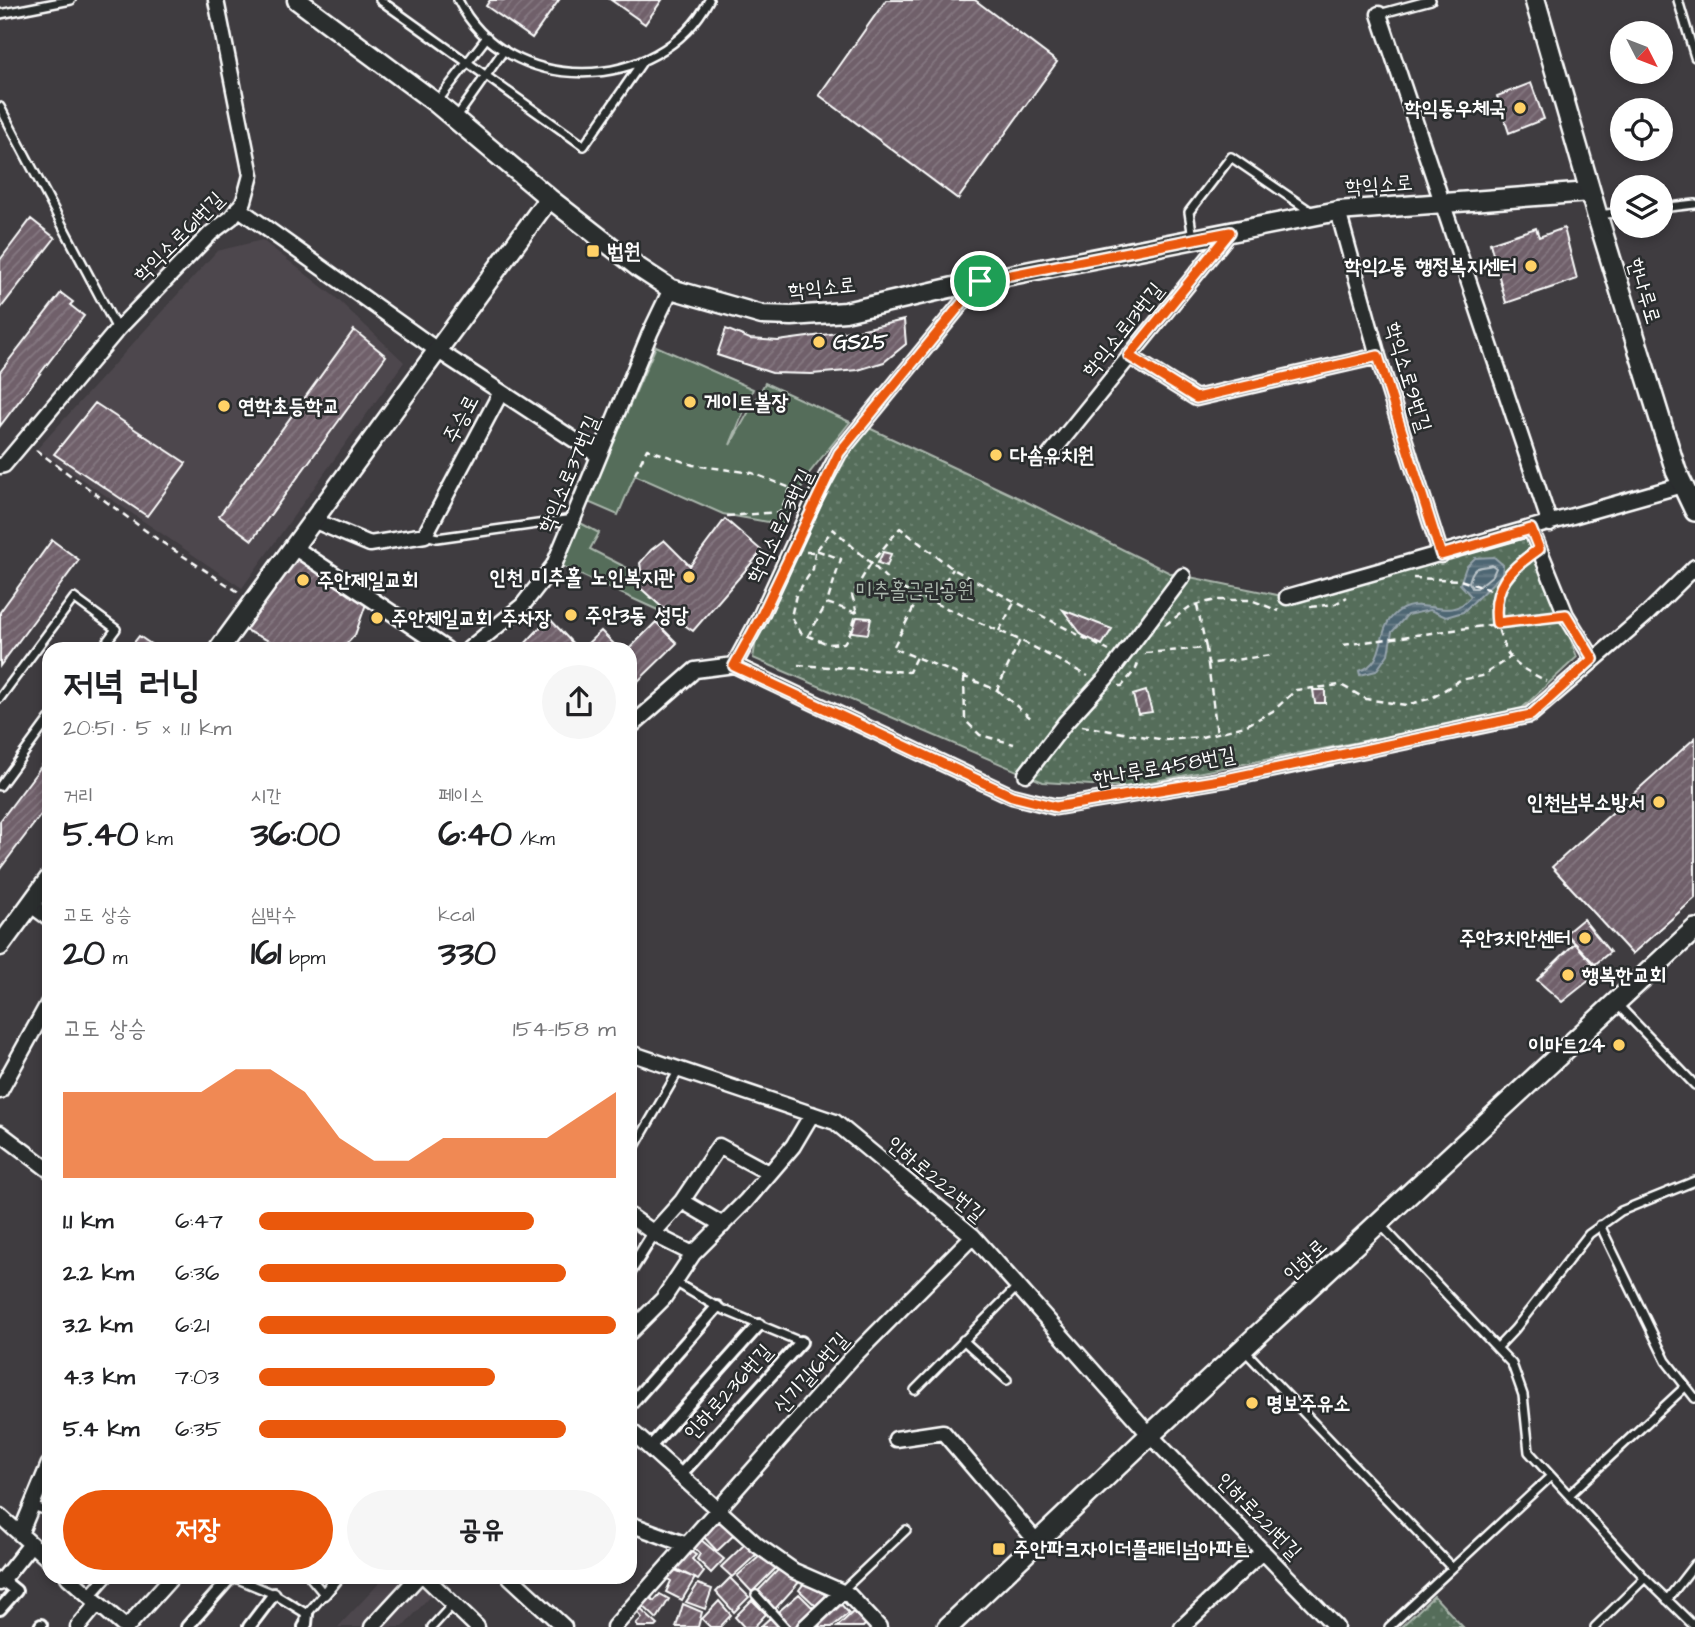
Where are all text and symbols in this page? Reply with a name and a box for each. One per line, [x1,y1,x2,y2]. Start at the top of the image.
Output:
north arrow [1610,21,1673,84]
map controls [1610,21,1673,238]
place label: 학익동우체국 [1404,94,1506,123]
button: locate [1610,98,1673,161]
marker: 학익동우체국 [1512,100,1528,116]
street label: 학익소로 [1344,168,1414,202]
button: layers [1610,175,1673,238]
street label: 학익소로61번길 [127,185,231,289]
place label: 법원 [607,237,641,266]
marker: 법원 [585,243,601,259]
pin [950,251,1010,311]
place label: 학익2동 행정복지센터 [1343,252,1517,281]
street label: 한나루로 [1620,254,1668,328]
marker: 학익2동 행정복지센터 [1523,258,1539,274]
icon: arrive [961,262,999,300]
street label: 학익소로 [787,270,857,306]
street label: 학익소로13번길 [1076,276,1170,384]
street label: 학익소로9번길 [1378,319,1438,436]
place label: GS25 [833,328,889,357]
marker: GS25 [811,334,827,350]
place label: 게이트볼장 [704,388,789,417]
street label: 주승로 [436,390,486,448]
place label: 연학초등학교 [238,392,339,421]
marker: 게이트볼장 [682,394,698,410]
marker: 연학초등학교 [216,398,232,414]
street label: 학익소로37번길 [531,411,607,537]
place label: 다솜유치원 [1010,441,1095,470]
marker: 다솜유치원 [988,447,1004,463]
street label: 학익소로23번길 [740,464,820,588]
place label: 인천 미추홀 노인복지관 [489,563,675,592]
place label: 주안제일교회 [317,566,418,595]
marker: 인천 미추홀 노인복지관 [681,569,697,585]
marker: 주안제일교회 [295,572,311,588]
park label: 미추홀근린공원 [856,576,974,605]
place label: 주안3동 성당 [585,601,689,630]
place label: 주안제일교회 주차장 [391,604,552,633]
marker: 주안3동 성당 [563,607,579,623]
marker: 주안제일교회 주차장 [369,610,385,626]
text: 저녁 러닝 [63,660,201,712]
button: share [542,665,616,739]
text: 20:51 · 5 × 1.1 km [63,712,231,744]
street label: 한나루로458번길 [1090,740,1238,794]
text: 거리 [63,783,94,810]
text: 시간 [251,783,281,810]
text: 페이스 [438,783,484,810]
place label: 인천남부소방서 [1527,788,1645,817]
marker: 인천남부소방서 [1651,794,1667,810]
text: 5.40 [63,810,139,859]
text: 36:00 [251,810,340,859]
text: 6:40 [438,810,512,859]
text: km [139,826,173,853]
text: /km [512,826,555,853]
text: 고도 상승 [63,902,132,929]
text: 심박수 [251,902,297,929]
text: kcal [438,902,475,929]
place label: 주안3치안센터 [1459,924,1571,953]
text: 20 [63,929,105,978]
text: 161 [251,929,282,978]
text: 330 [438,929,496,978]
marker: 주안3치안센터 [1577,930,1593,946]
text: m [105,945,128,972]
text: bpm [282,945,325,972]
place label: 행복한교회 [1581,961,1667,990]
marker: 행복한교회 [1560,967,1576,983]
text: 고도 상승 [63,1013,146,1045]
text: 154–158 m [513,1013,616,1045]
place label: 이마트24 [1528,1031,1606,1060]
marker: 이마트24 [1611,1037,1627,1053]
street label: 인하로222번길 [881,1129,992,1229]
text: 1.1 km [63,1205,113,1237]
text: 6:47 [175,1205,223,1237]
street label: 인하로 [1277,1232,1333,1288]
text: 2.2 km [63,1257,134,1289]
text: 6:36 [175,1257,219,1289]
text: 3.2 km [63,1309,132,1341]
text: 6:21 [175,1309,209,1341]
street label: 신기길16번길 [767,1326,855,1420]
street label: 인하로236번길 [677,1338,779,1446]
text: 4.3 km [63,1361,135,1393]
text: 7:03 [175,1361,219,1393]
place label: 명보주유소 [1266,1389,1351,1418]
marker: 명보주유소 [1244,1395,1260,1411]
text: 5.4 km [63,1413,139,1445]
text: 6:35 [175,1413,221,1445]
street label: 인하로221번길 [1210,1466,1308,1566]
button: 저장 [63,1490,333,1570]
button: 공유 [347,1490,616,1570]
place label: 주안파크자이더플래티넘아파트 [1013,1535,1250,1564]
marker: 주안파크자이더플래티넘아파트 [991,1541,1007,1557]

